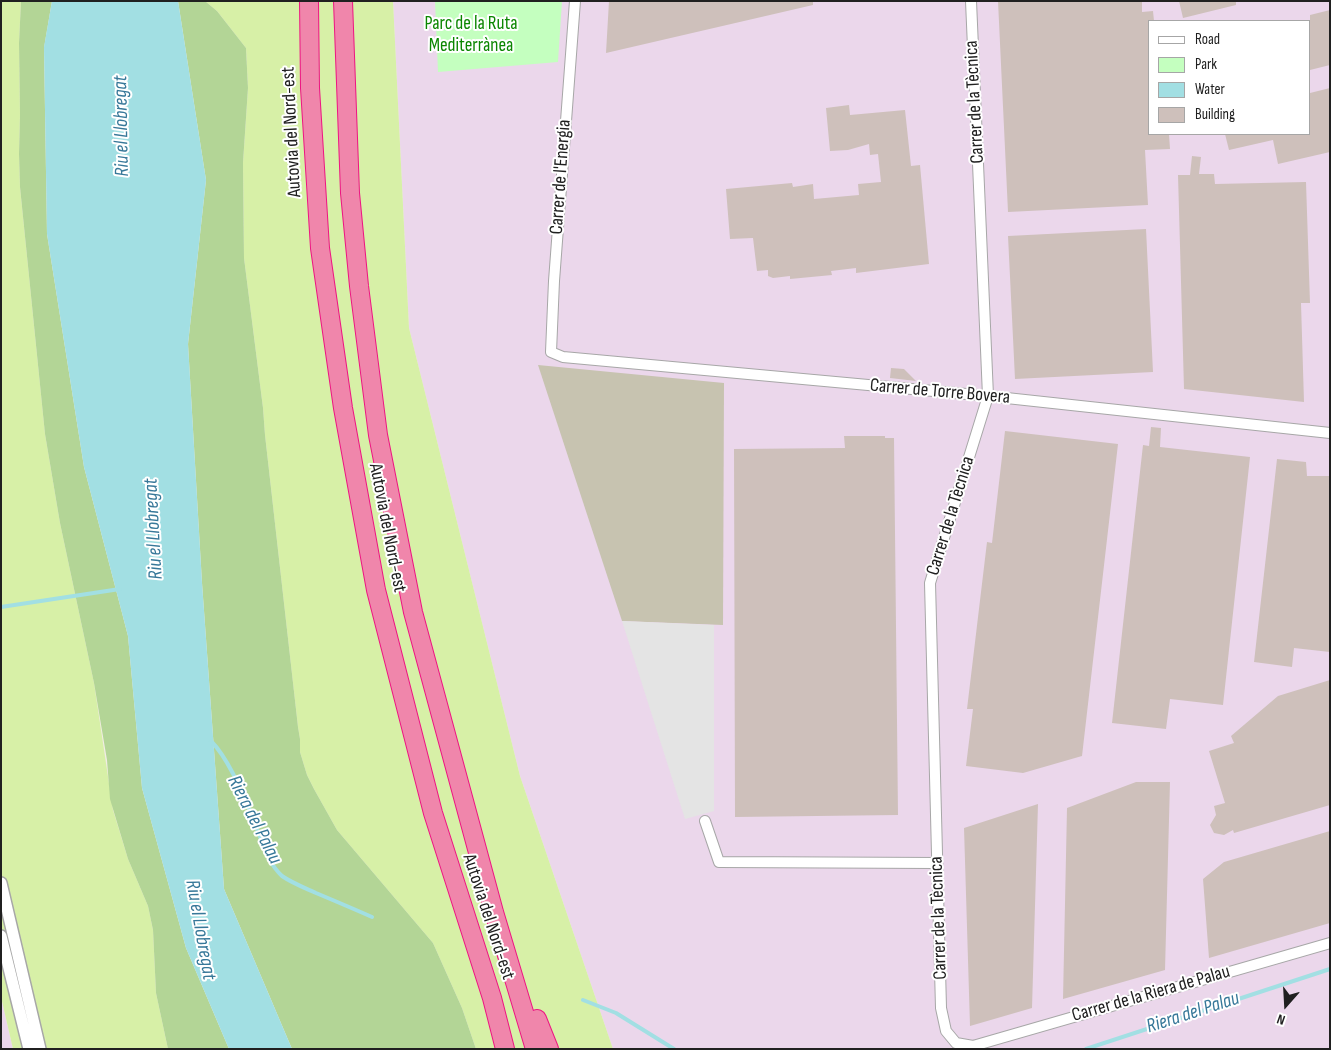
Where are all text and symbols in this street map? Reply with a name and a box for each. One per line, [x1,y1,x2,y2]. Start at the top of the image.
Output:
park label: Parc de la Ruta Mediterrànea [424,13,518,57]
legend [1148,20,1311,135]
text: Road [1195,30,1220,49]
street label: Carrer de la Tècnica [960,40,990,164]
text: Park [1195,55,1217,74]
street label: Autovia del Nord-est [277,66,307,198]
water label: Riu el Llobregat [109,75,135,177]
text: Water [1195,80,1225,99]
text: Building [1195,105,1235,124]
street label: Carrer de l'Energia [546,119,576,235]
street label: Carrer de Torre Bovera [869,375,1011,409]
street label: Carrer de la Tècnica [922,454,980,578]
street label: Autovia del Nord-est [363,462,411,594]
water label: Riu el Llobregat [139,478,169,580]
water label: Riera del Palau [221,772,287,868]
street label: Autovia del Nord-est [457,851,519,983]
street label: Carrer de la Tècnica [925,856,953,980]
water label: Riu el Llobregat [179,878,221,982]
street label: Carrer de la Riera de Palau [1069,961,1233,1027]
north arrow [1261,980,1311,1030]
water label: Riera del Palau [1144,987,1242,1039]
text: N [1275,1010,1287,1029]

